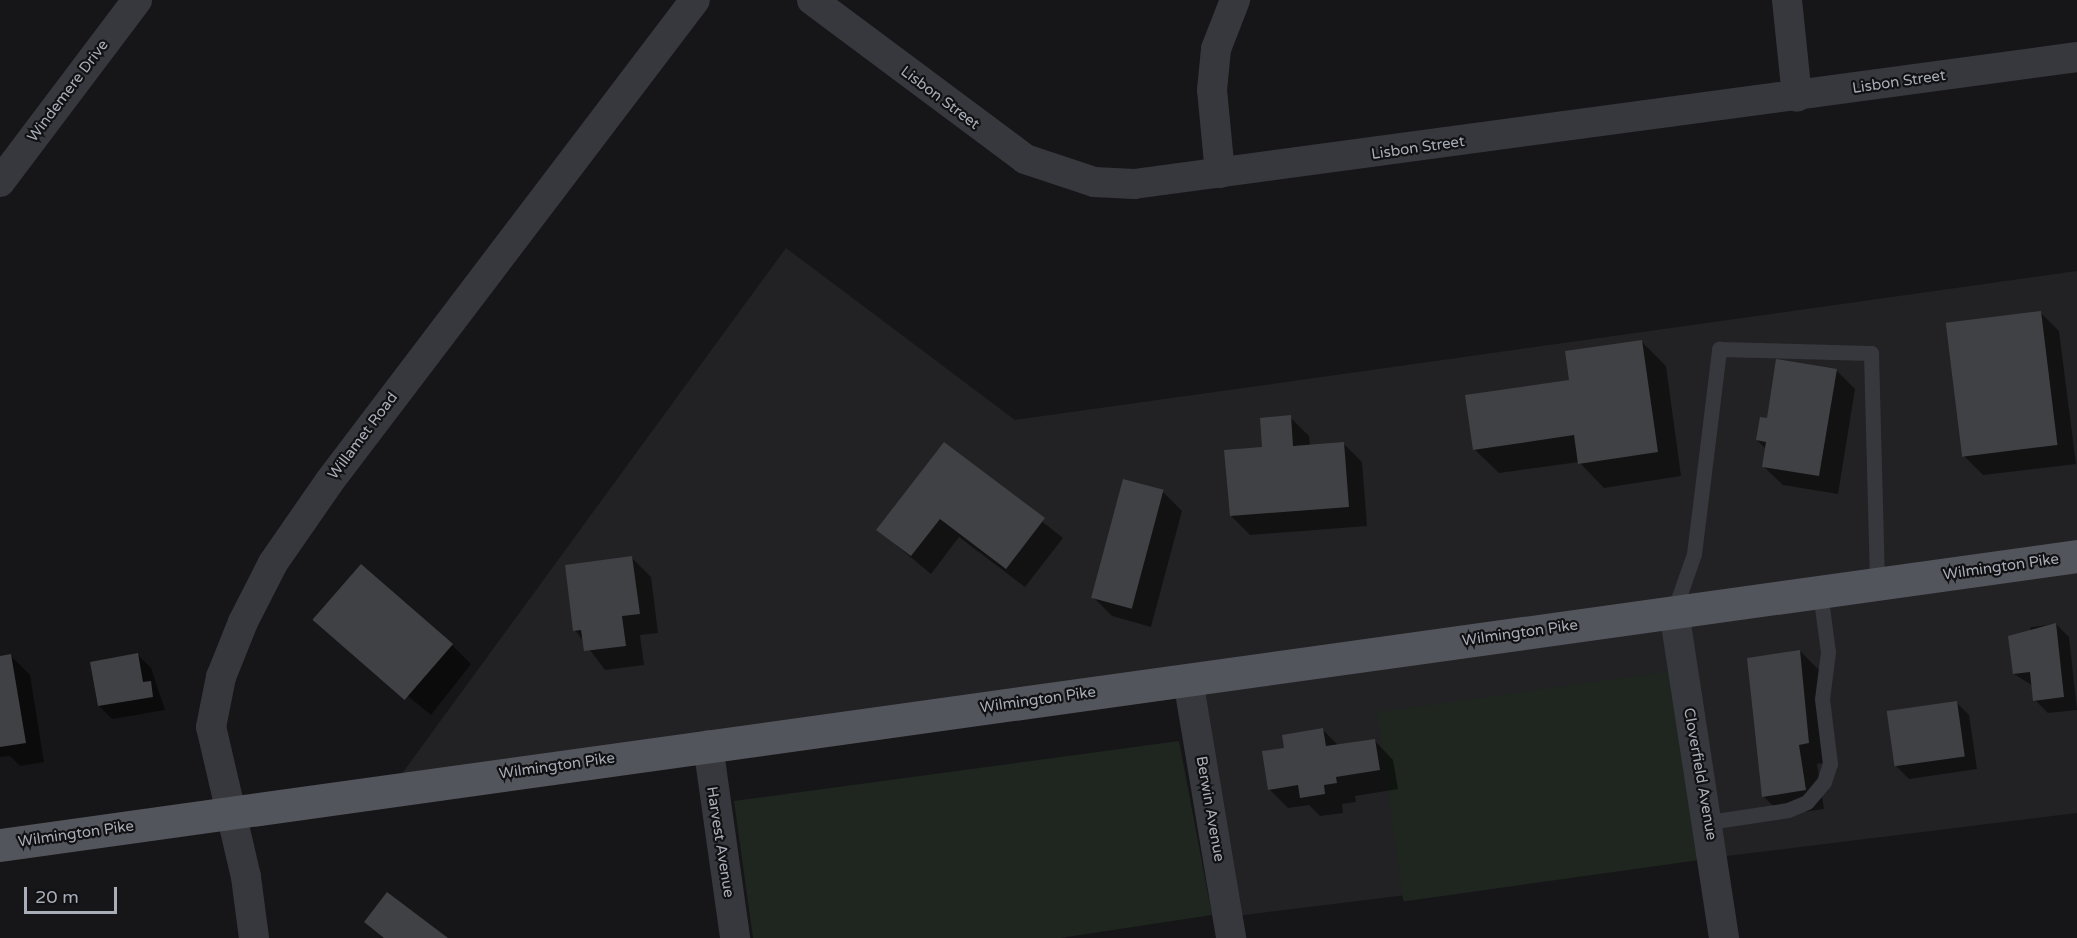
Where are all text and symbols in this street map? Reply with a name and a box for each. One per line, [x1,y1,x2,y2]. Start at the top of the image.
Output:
street label: Windemere Drive [24,36,112,146]
street label: Lisbon Street [897,63,983,133]
street label: Lisbon Street [1851,67,1947,97]
street label: Lisbon Street [1370,133,1466,163]
street label: Willamet Road [324,389,402,483]
street label: Wilmington Pike [1942,550,2060,584]
street label: Wilmington Pike [1461,616,1579,650]
street label: Wilmington Pike [979,683,1097,717]
street label: Cloverfield Avenue [1679,706,1721,842]
street label: Wilmington Pike [498,749,616,783]
street label: Berwin Avenue [1192,755,1228,863]
street label: Harvest Avenue [702,785,738,899]
street label: Wilmington Pike [17,817,135,851]
scale bar [27,875,120,913]
text: 20 m [35,886,79,908]

